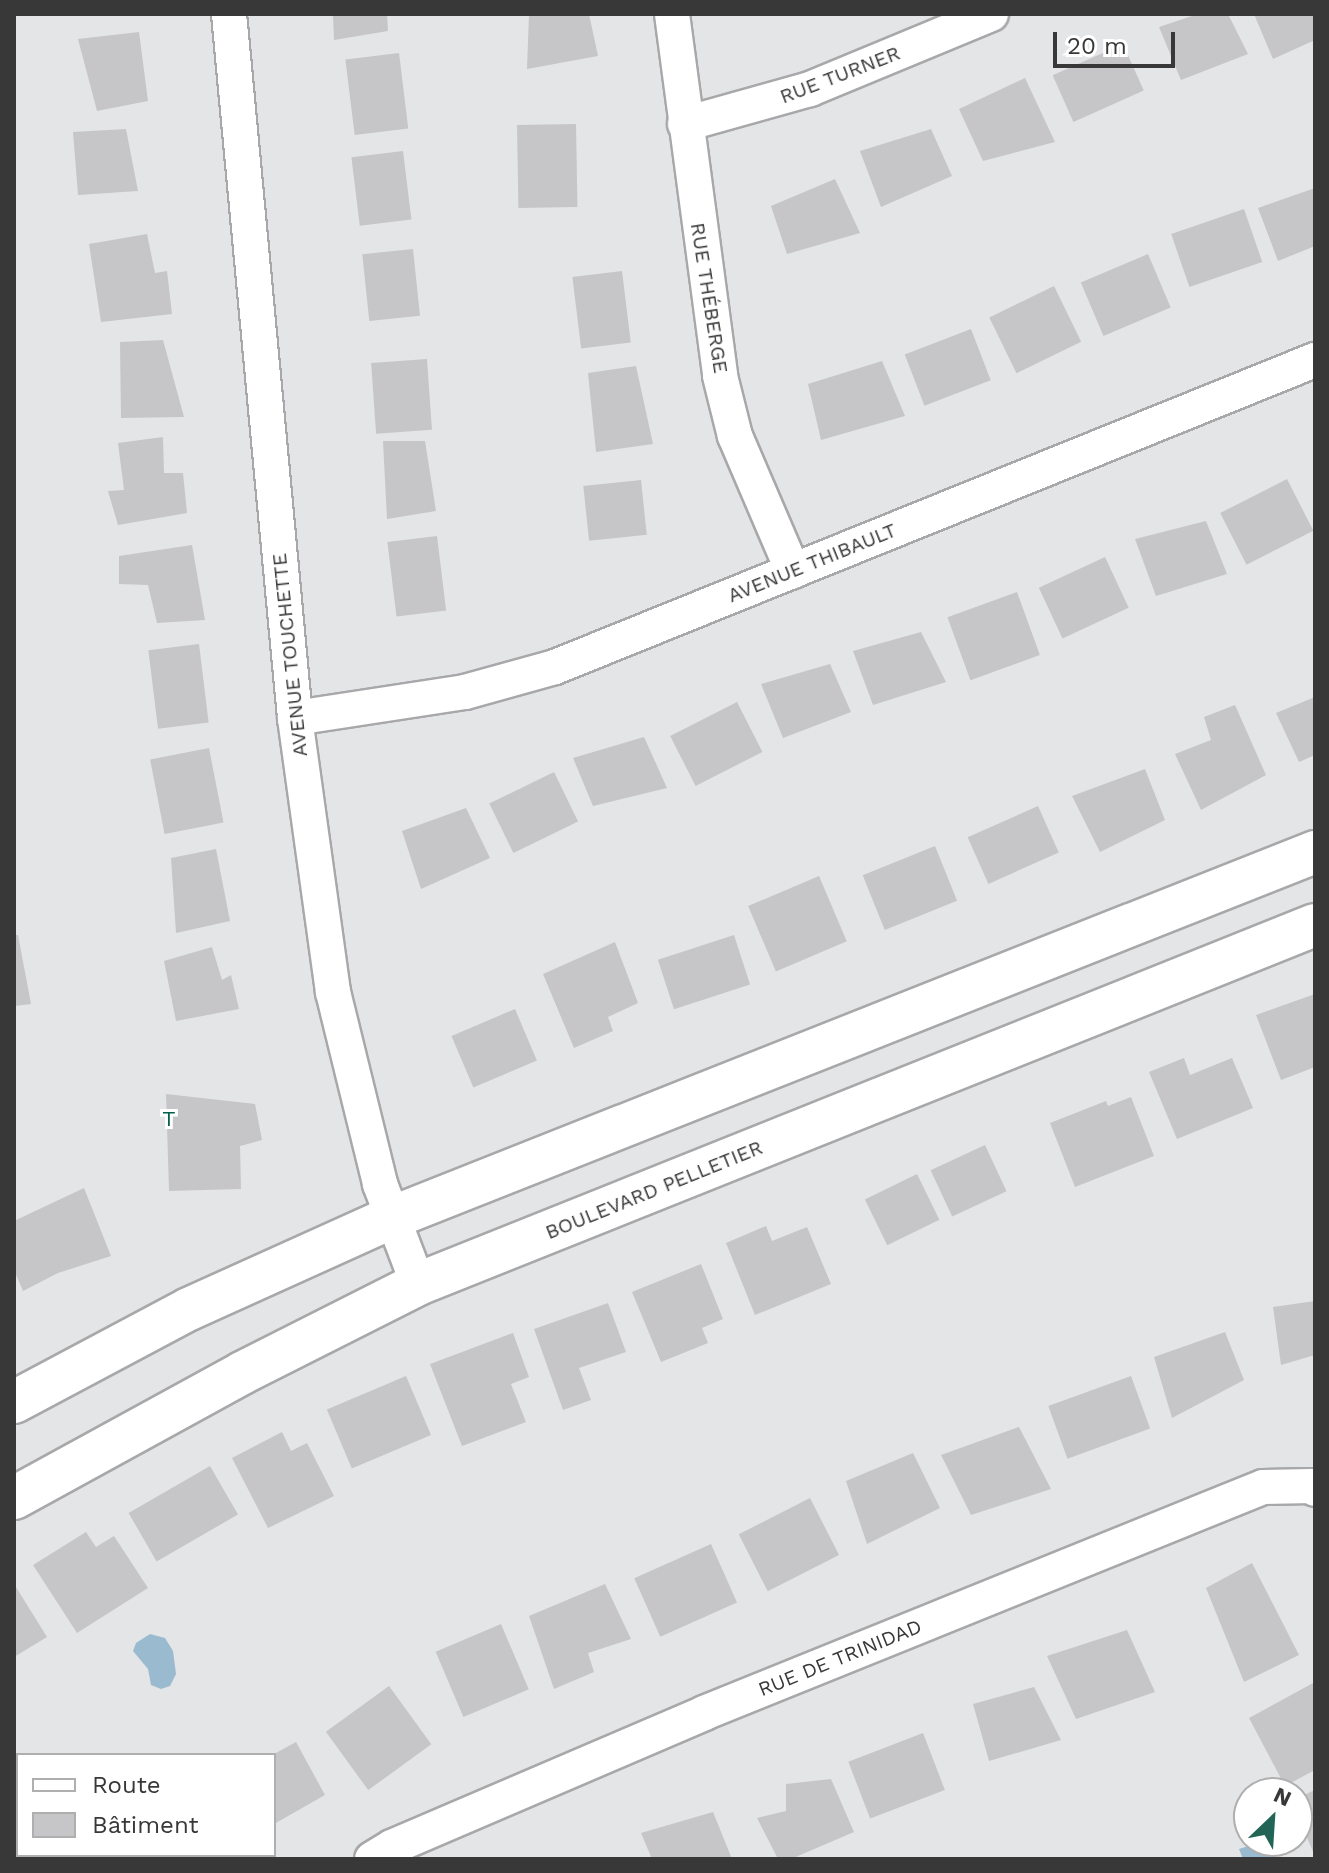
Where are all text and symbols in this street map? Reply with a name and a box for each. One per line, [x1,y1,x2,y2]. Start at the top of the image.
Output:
scale bar [1057,16,1179,66]
text: 20 m [1067,32,1127,60]
street label: RUE TURNER [776,41,904,109]
street label: RUE THÉBERGE [685,221,733,375]
street label: AVENUE THIBAULT [724,518,900,608]
street label: AVENUE TOUCHETTE [267,552,313,758]
district label: T [162,1106,178,1132]
street label: BOULEVARD PELLETIER [542,1135,766,1245]
street label: RUE DE TRINIDAD [755,1614,925,1702]
legend [16,1753,276,1857]
text: Route [92,1771,161,1799]
north arrow [1233,1777,1313,1857]
text: N [1270,1782,1295,1811]
text: Bâtiment [92,1811,199,1839]

